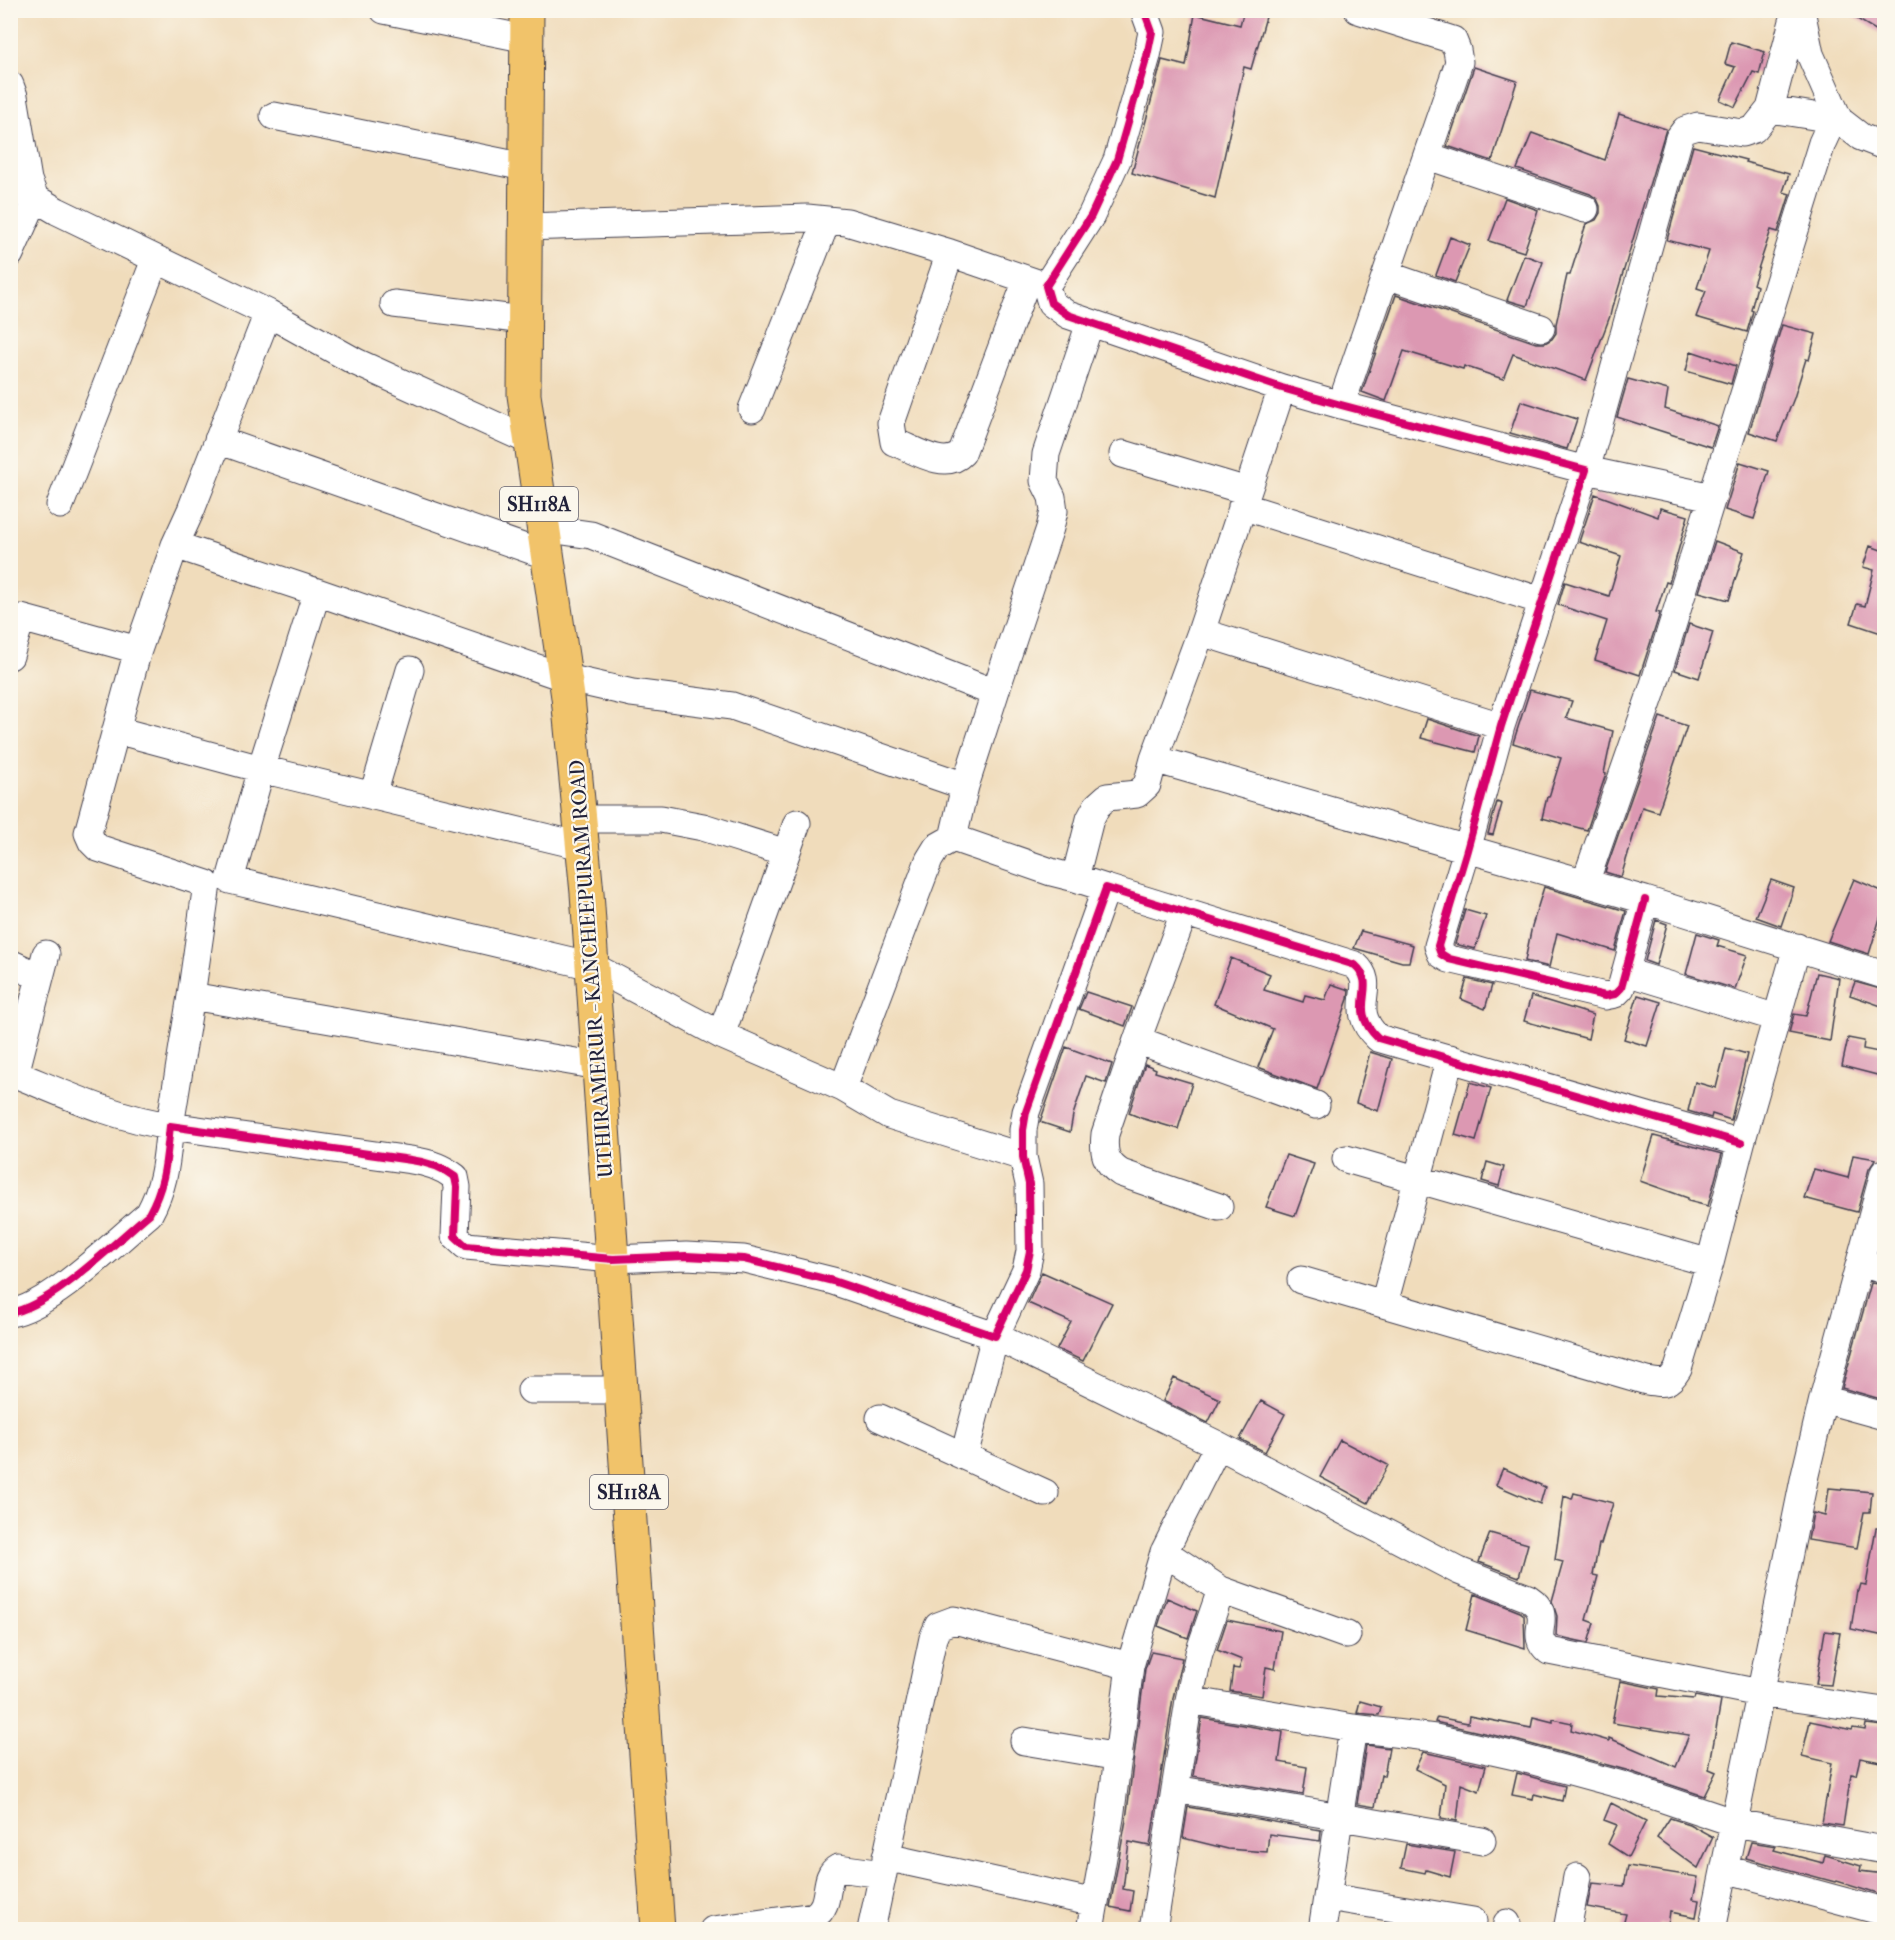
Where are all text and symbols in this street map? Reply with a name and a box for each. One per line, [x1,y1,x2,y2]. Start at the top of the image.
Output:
road number: SH118A [500,487,578,521]
street label: UTHIRAMERUR - KANCHEEPURAM ROAD [564,759,618,1179]
road number: SH118A [590,1475,668,1509]

